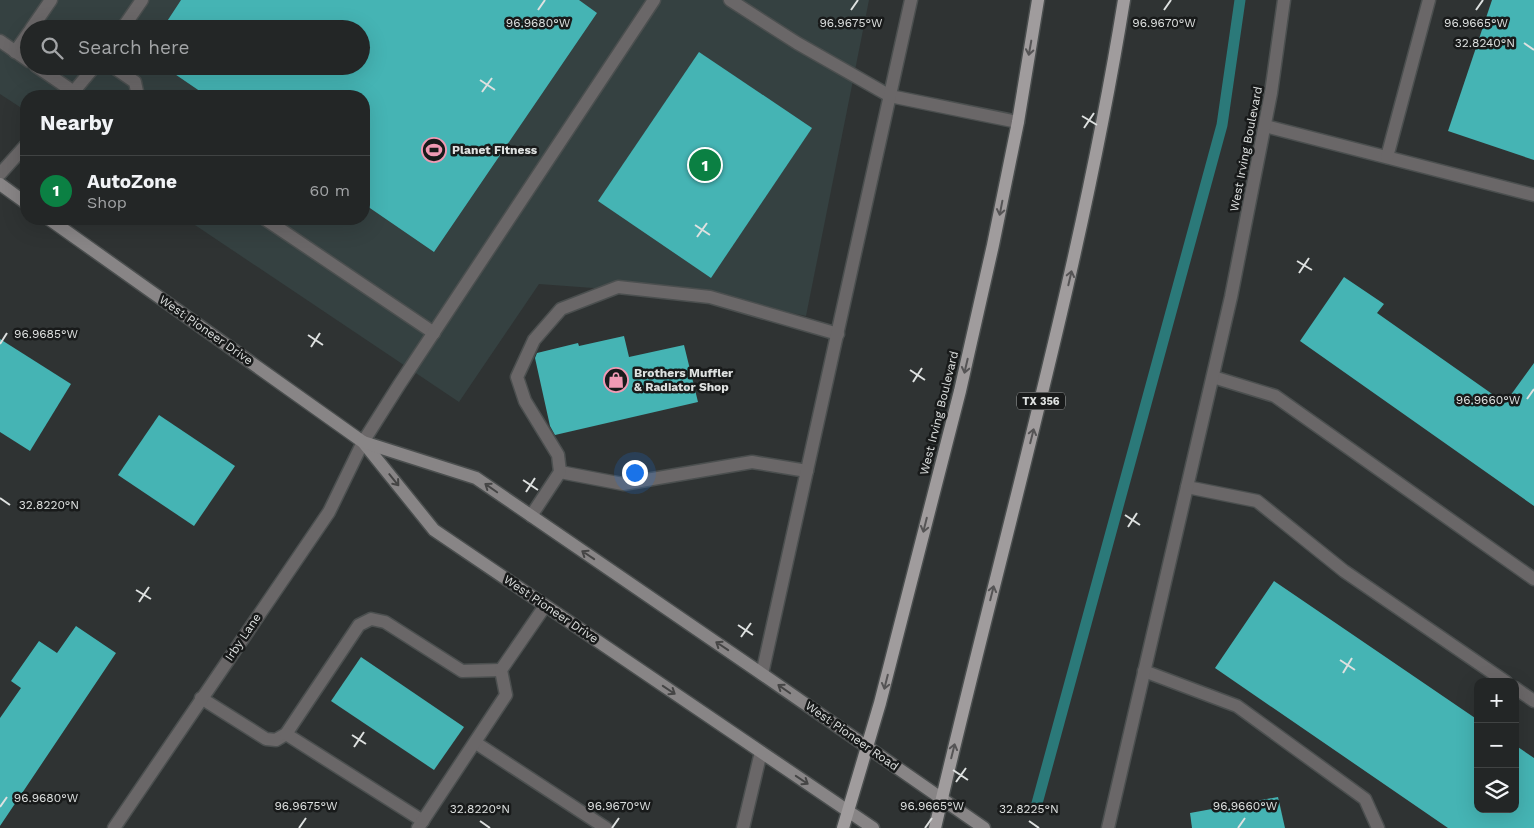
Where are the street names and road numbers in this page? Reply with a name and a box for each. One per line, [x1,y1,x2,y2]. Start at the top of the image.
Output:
street label: West Irving Boulevard [1227,85,1265,213]
street label: West Pioneer Drive [157,292,256,368]
street label: West Irving Boulevard [917,350,961,476]
road number: TX 356 [1017,392,1065,410]
street label: West Pioneer Drive [501,572,601,646]
street label: Irby Lane [222,611,264,663]
street label: West Pioneer Road [803,699,901,773]

